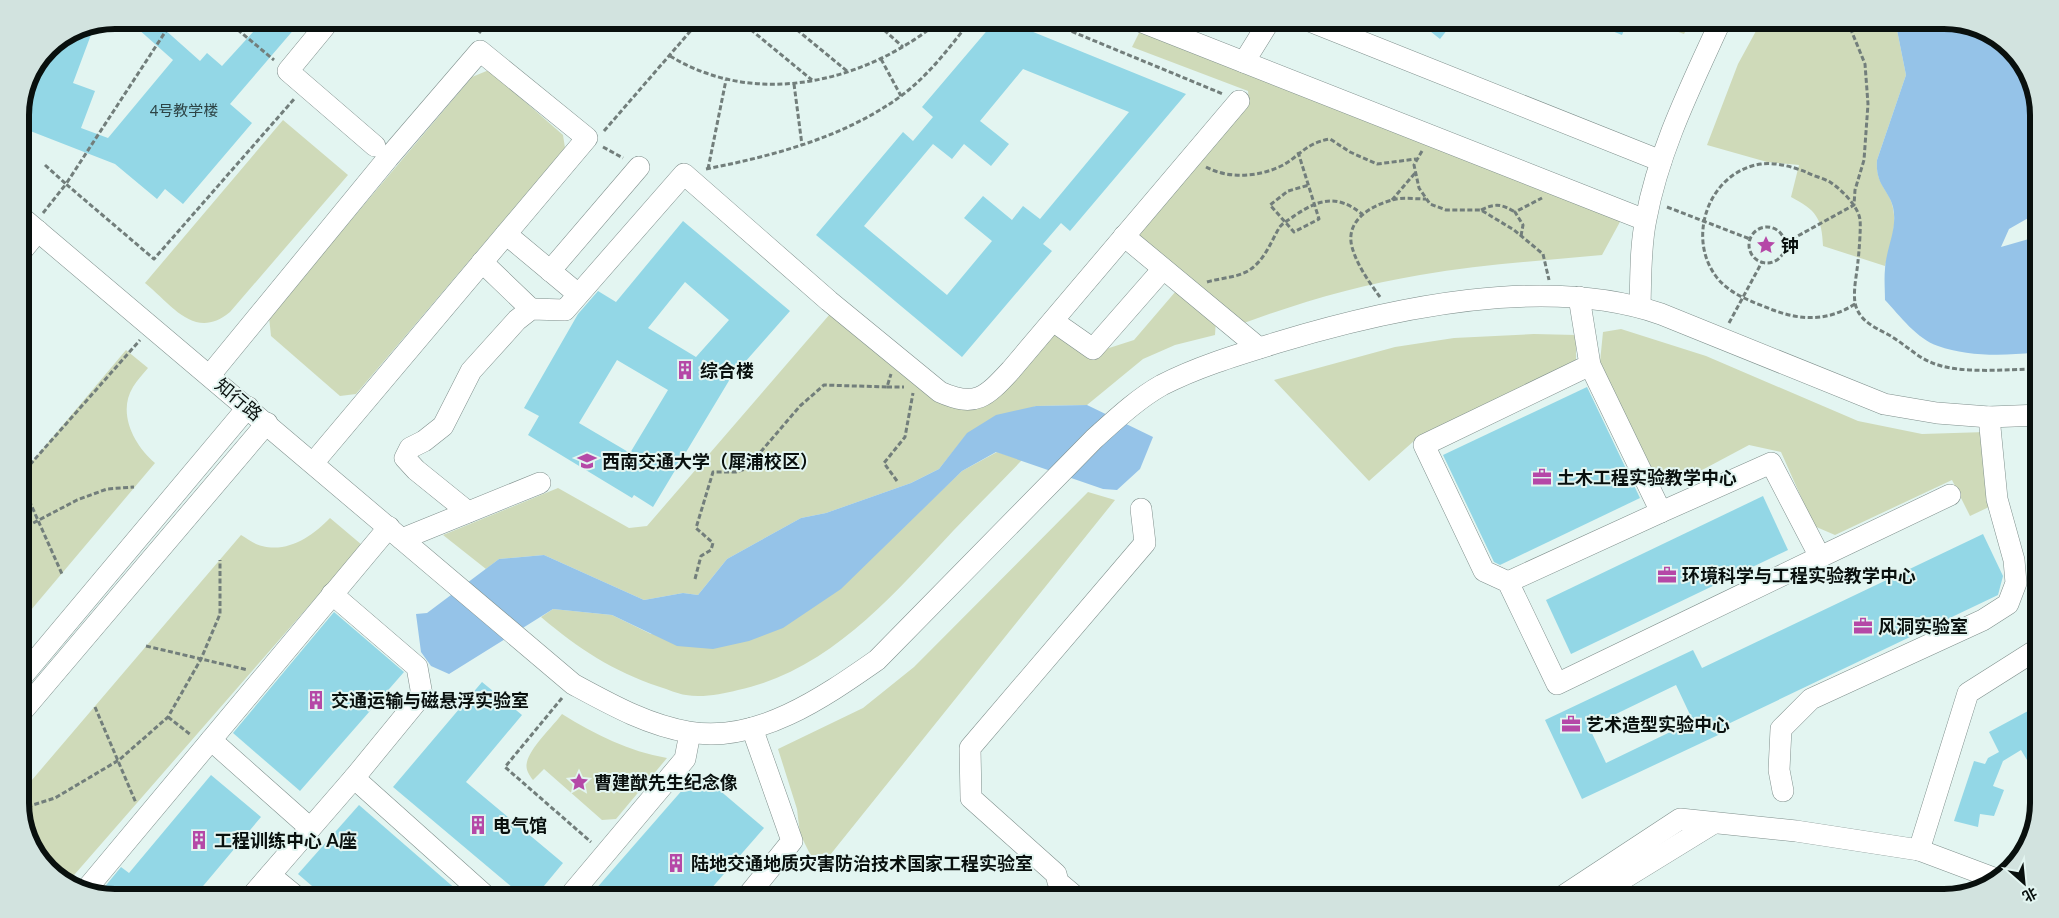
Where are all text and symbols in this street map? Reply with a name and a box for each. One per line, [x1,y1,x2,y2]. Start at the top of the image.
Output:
house number: 4号教学楼 [150,101,218,119]
place icon: 钟 [1755,234,1777,256]
place label: 钟 [1781,234,1799,256]
building icon: 综合楼 [674,359,696,381]
place label: 综合楼 [700,359,754,381]
street label: 知行路 [211,373,267,425]
school or university icon: 西南交通大学（犀浦校区） [576,450,598,472]
place label: 西南交通大学（犀浦校区） [602,450,818,472]
office icon: 土木工程实验教学中心 [1531,466,1553,488]
place label: 土木工程实验教学中心 [1557,466,1737,488]
office icon: 环境科学与工程实验教学中心 [1656,564,1678,586]
place label: 环境科学与工程实验教学中心 [1682,564,1916,586]
office icon: 风洞实验室 [1852,615,1874,637]
place label: 风洞实验室 [1878,615,1968,637]
building icon: 交通运输与磁悬浮实验室 [305,689,327,711]
place label: 交通运输与磁悬浮实验室 [331,689,529,711]
office icon: 艺术造型实验中心 [1560,713,1582,735]
place label: 艺术造型实验中心 [1586,713,1730,735]
place icon: 曹建猷先生纪念像 [568,771,590,793]
place label: 曹建猷先生纪念像 [594,771,738,793]
building icon: 电气馆 [467,814,489,836]
place label: 电气馆 [493,814,547,836]
building icon: 工程训练中心 A座 [188,829,210,851]
place label: 工程训练中心 A座 [214,829,357,851]
building icon: 陆地交通地质灾害防治技术国家工程实验室 [665,852,687,874]
place label: 陆地交通地质灾害防治技术国家工程实验室 [691,852,1033,874]
north arrow [1999,858,2049,908]
text: 北 [2020,884,2040,906]

